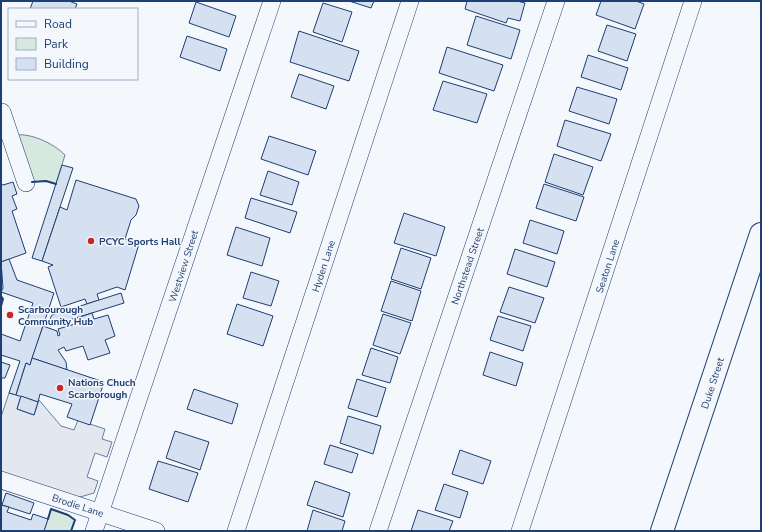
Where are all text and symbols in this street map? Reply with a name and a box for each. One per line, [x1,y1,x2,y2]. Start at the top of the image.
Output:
legend [8,8,138,80]
text: Road [44,16,72,32]
text: Park [44,36,69,52]
text: Building [44,56,89,72]
street label: Northstead Street [448,226,488,307]
street label: Westview Street [166,228,202,304]
place label: PCYC Sports Hall [99,235,181,249]
marker: PCYC Sports Hall [86,236,96,246]
street label: Seaton Lane [593,238,623,295]
street label: Hyden Lane [309,239,339,294]
place label: Scarbourough Community Hub [18,303,93,329]
marker: Scarbourough Community Hub [5,310,15,320]
street label: Duke Street [698,355,728,411]
place label: Nations Chuch Scarborough [68,376,136,402]
marker: Nations Chuch Scarborough [55,383,65,393]
street label: Brodie Lane [50,491,105,521]

